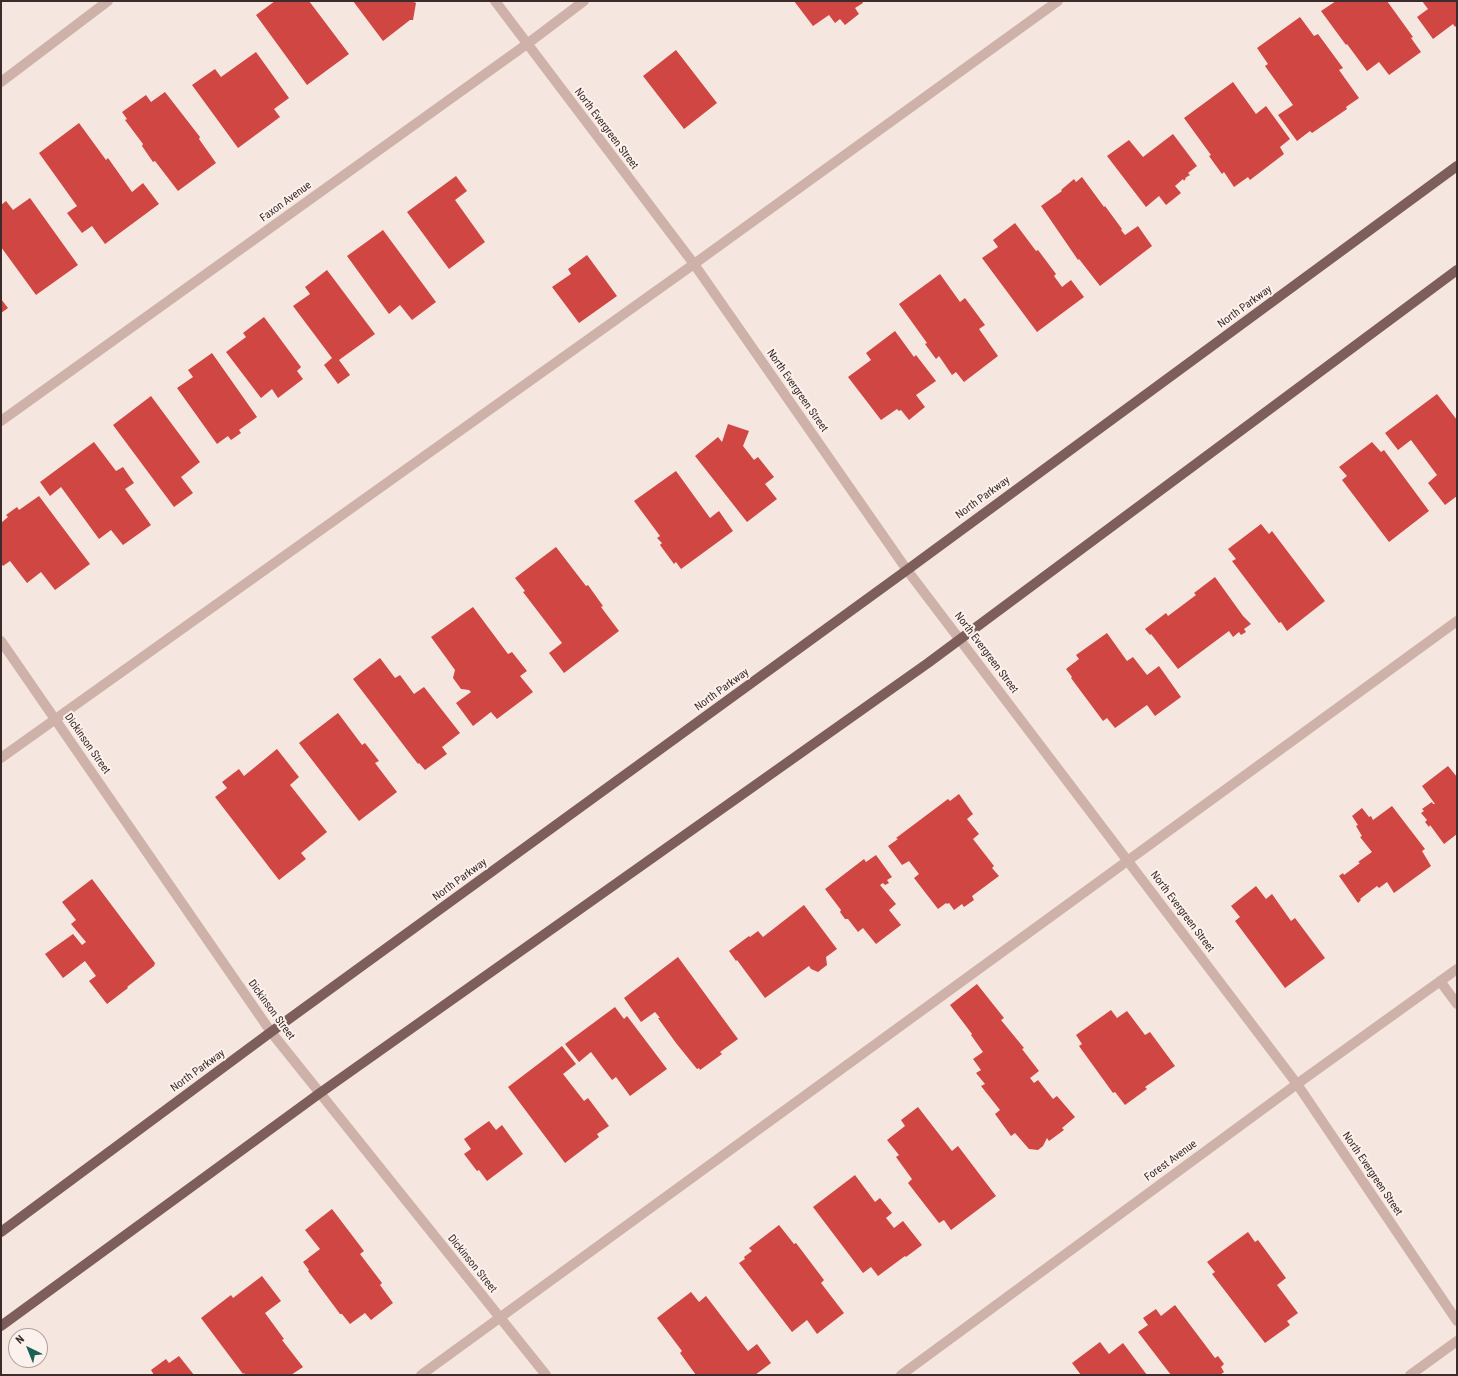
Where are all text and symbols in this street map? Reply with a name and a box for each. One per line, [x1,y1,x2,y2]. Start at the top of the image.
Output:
street label: North Evergreen Street [571,86,641,172]
street label: Faxon Avenue [258,179,314,225]
street label: North Parkway [1215,283,1275,331]
street label: North Evergreen Street [763,347,831,435]
street label: North Parkway [953,474,1013,522]
street label: North Evergreen Street [951,610,1021,696]
street label: North Parkway [692,666,752,714]
street label: Dickinson Street [61,711,113,777]
street label: North Parkway [430,856,490,904]
street label: North Evergreen Street [1147,869,1217,955]
street label: Dickinson Street [245,977,297,1043]
street label: North Parkway [168,1047,228,1095]
street label: North Evergreen Street [1339,1130,1405,1218]
street label: Forest Avenue [1142,1138,1200,1184]
street label: Dickinson Street [445,1232,499,1296]
north arrow [8,1328,48,1368]
text: N [13,1333,27,1347]

